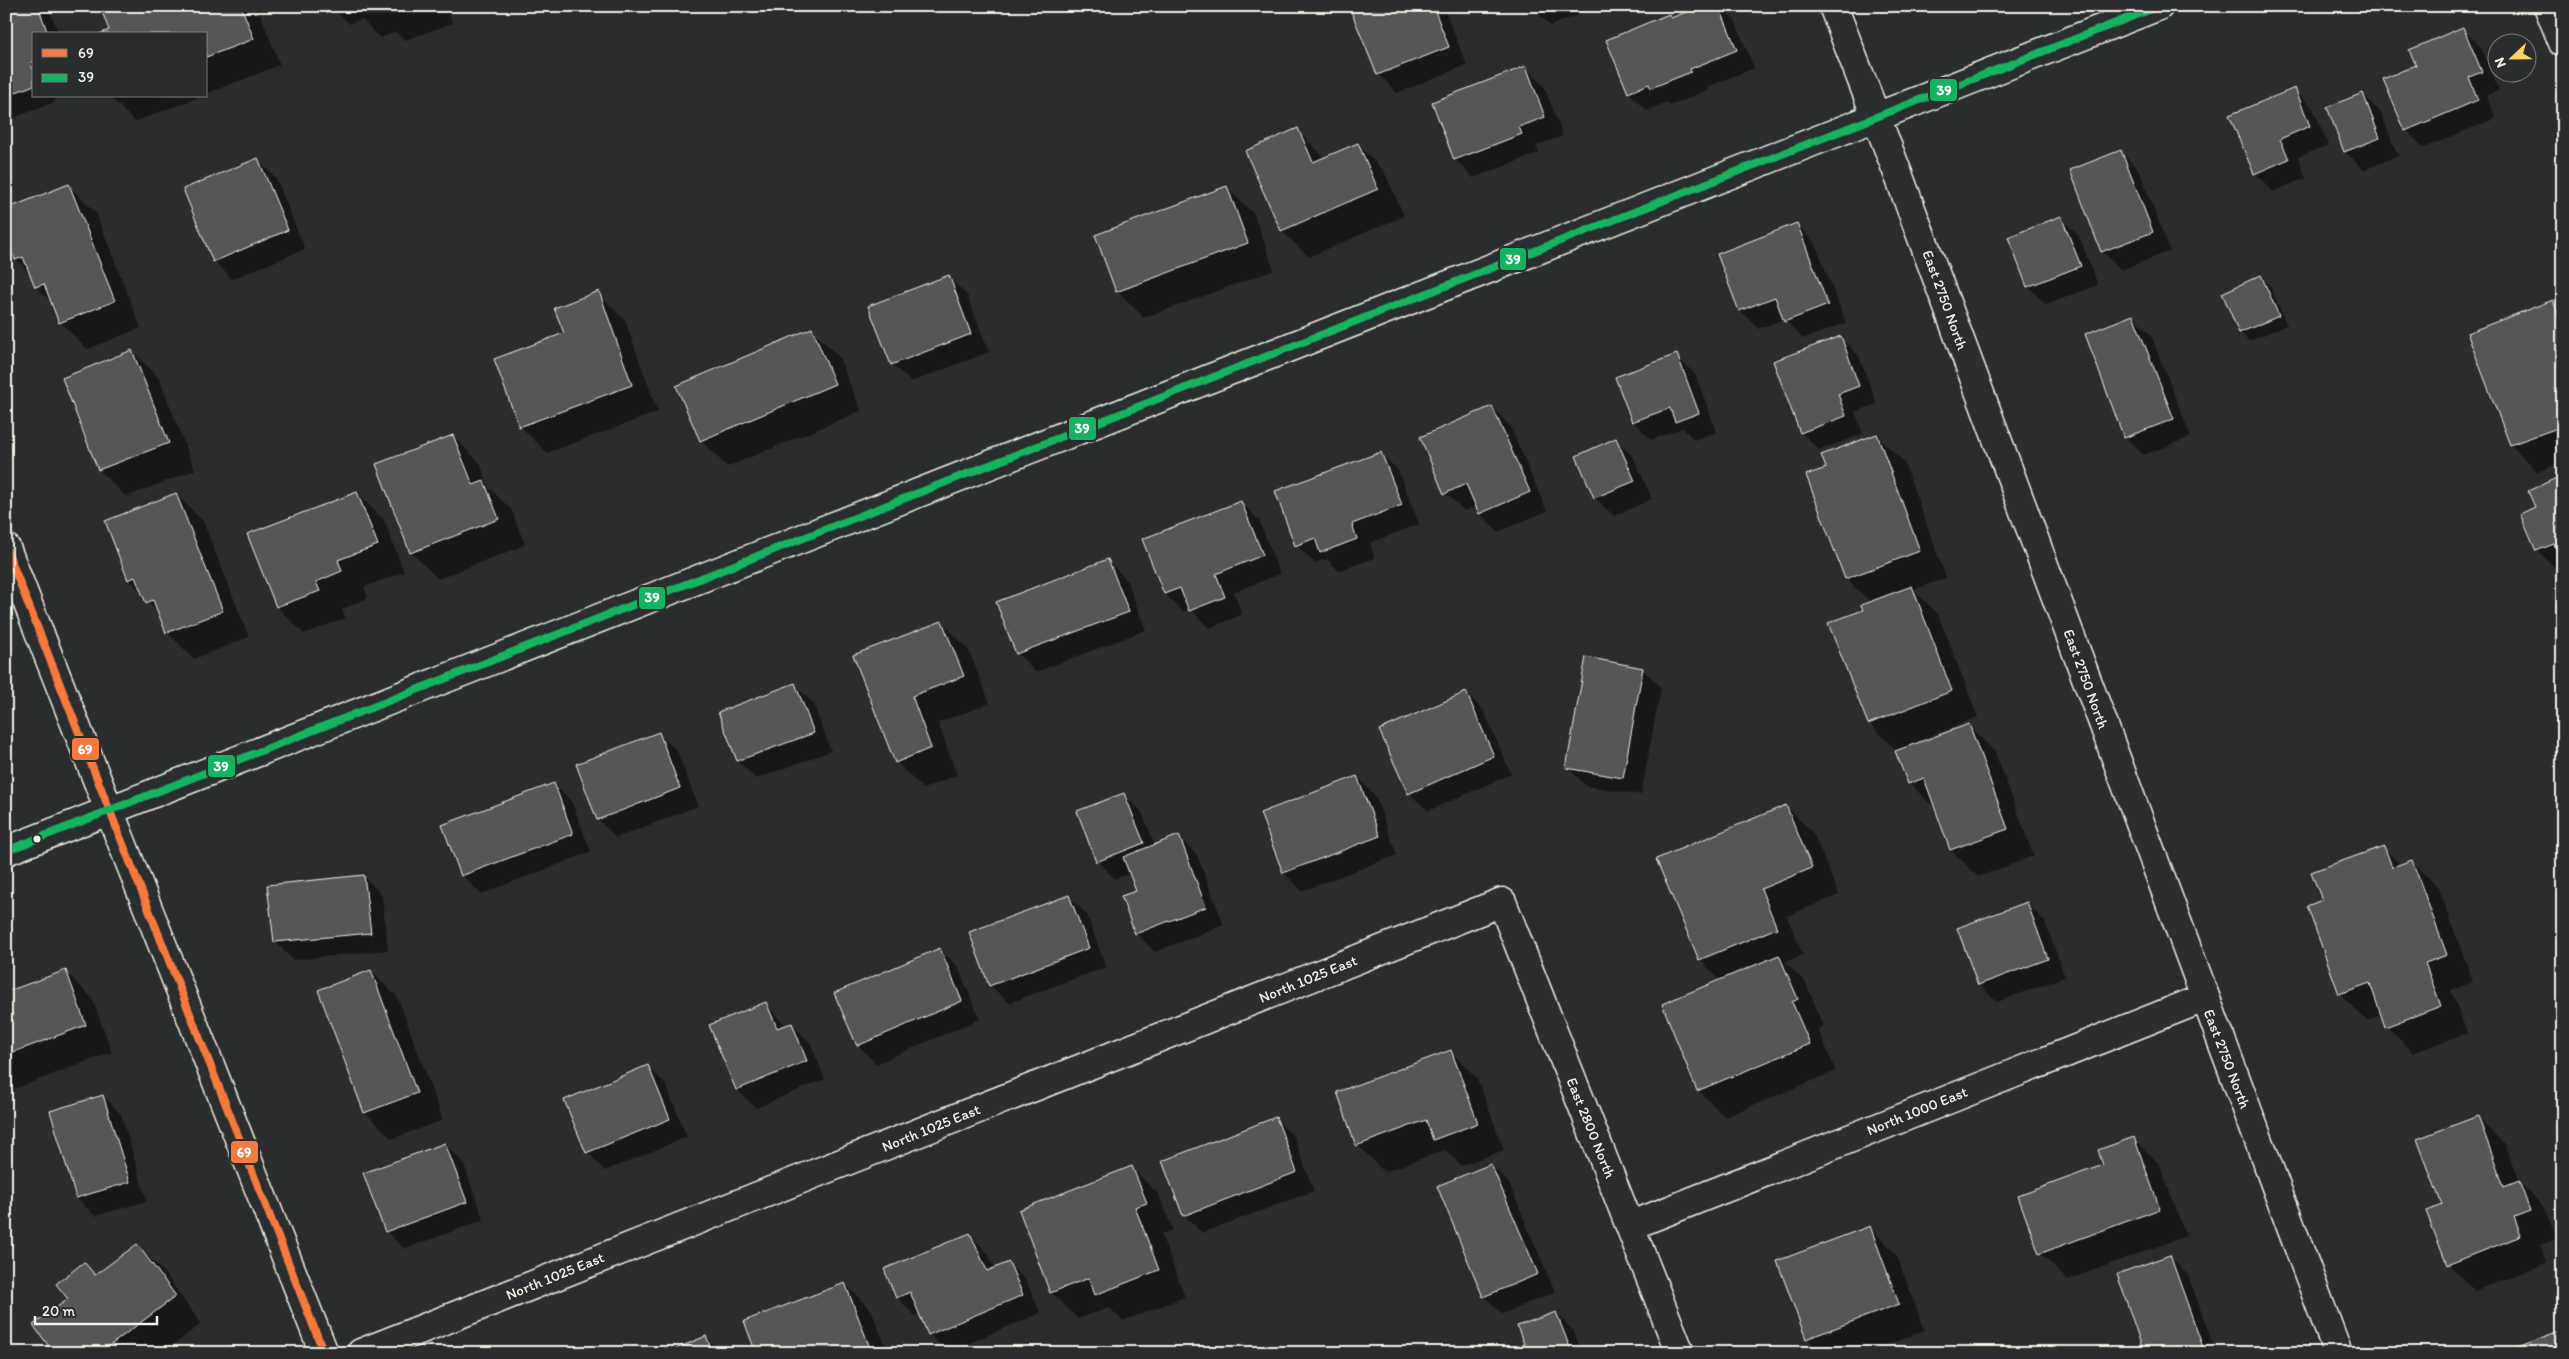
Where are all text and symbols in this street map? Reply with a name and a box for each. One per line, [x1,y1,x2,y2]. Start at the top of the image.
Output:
legend [32,32,208,98]
north arrow [2486,32,2536,82]
text: 69 [78,44,94,62]
text: N [2491,55,2510,70]
text: 39 [78,68,94,86]
line badge: 39 [1929,78,1958,102]
text: 39 [1937,82,1951,99]
line badge: 39 [1499,247,1527,271]
street label: East 2750 North [1919,248,1971,352]
text: 39 [1506,251,1520,268]
line badge: 39 [1068,416,1097,441]
text: 39 [1075,420,1089,437]
line badge: 39 [638,586,666,610]
text: 39 [645,589,659,606]
street label: East 2750 North [2060,627,2112,731]
line badge: 69 [71,737,100,761]
text: 69 [78,741,92,758]
line badge: 39 [207,754,236,778]
text: 39 [214,758,228,775]
unlabelled marker [32,834,42,844]
street label: North 1025 East [1256,951,1360,1007]
street label: East 2750 North [2200,1007,2254,1111]
street label: East 2800 North [1563,1075,1619,1181]
street label: North 1000 East [1864,1082,1970,1139]
street label: North 1025 East [879,1100,983,1156]
line badge: 69 [230,1140,259,1164]
text: 69 [237,1144,251,1161]
street label: North 1025 East [503,1248,607,1304]
scale bar [35,1294,158,1326]
text: 20 m [42,1302,76,1320]

